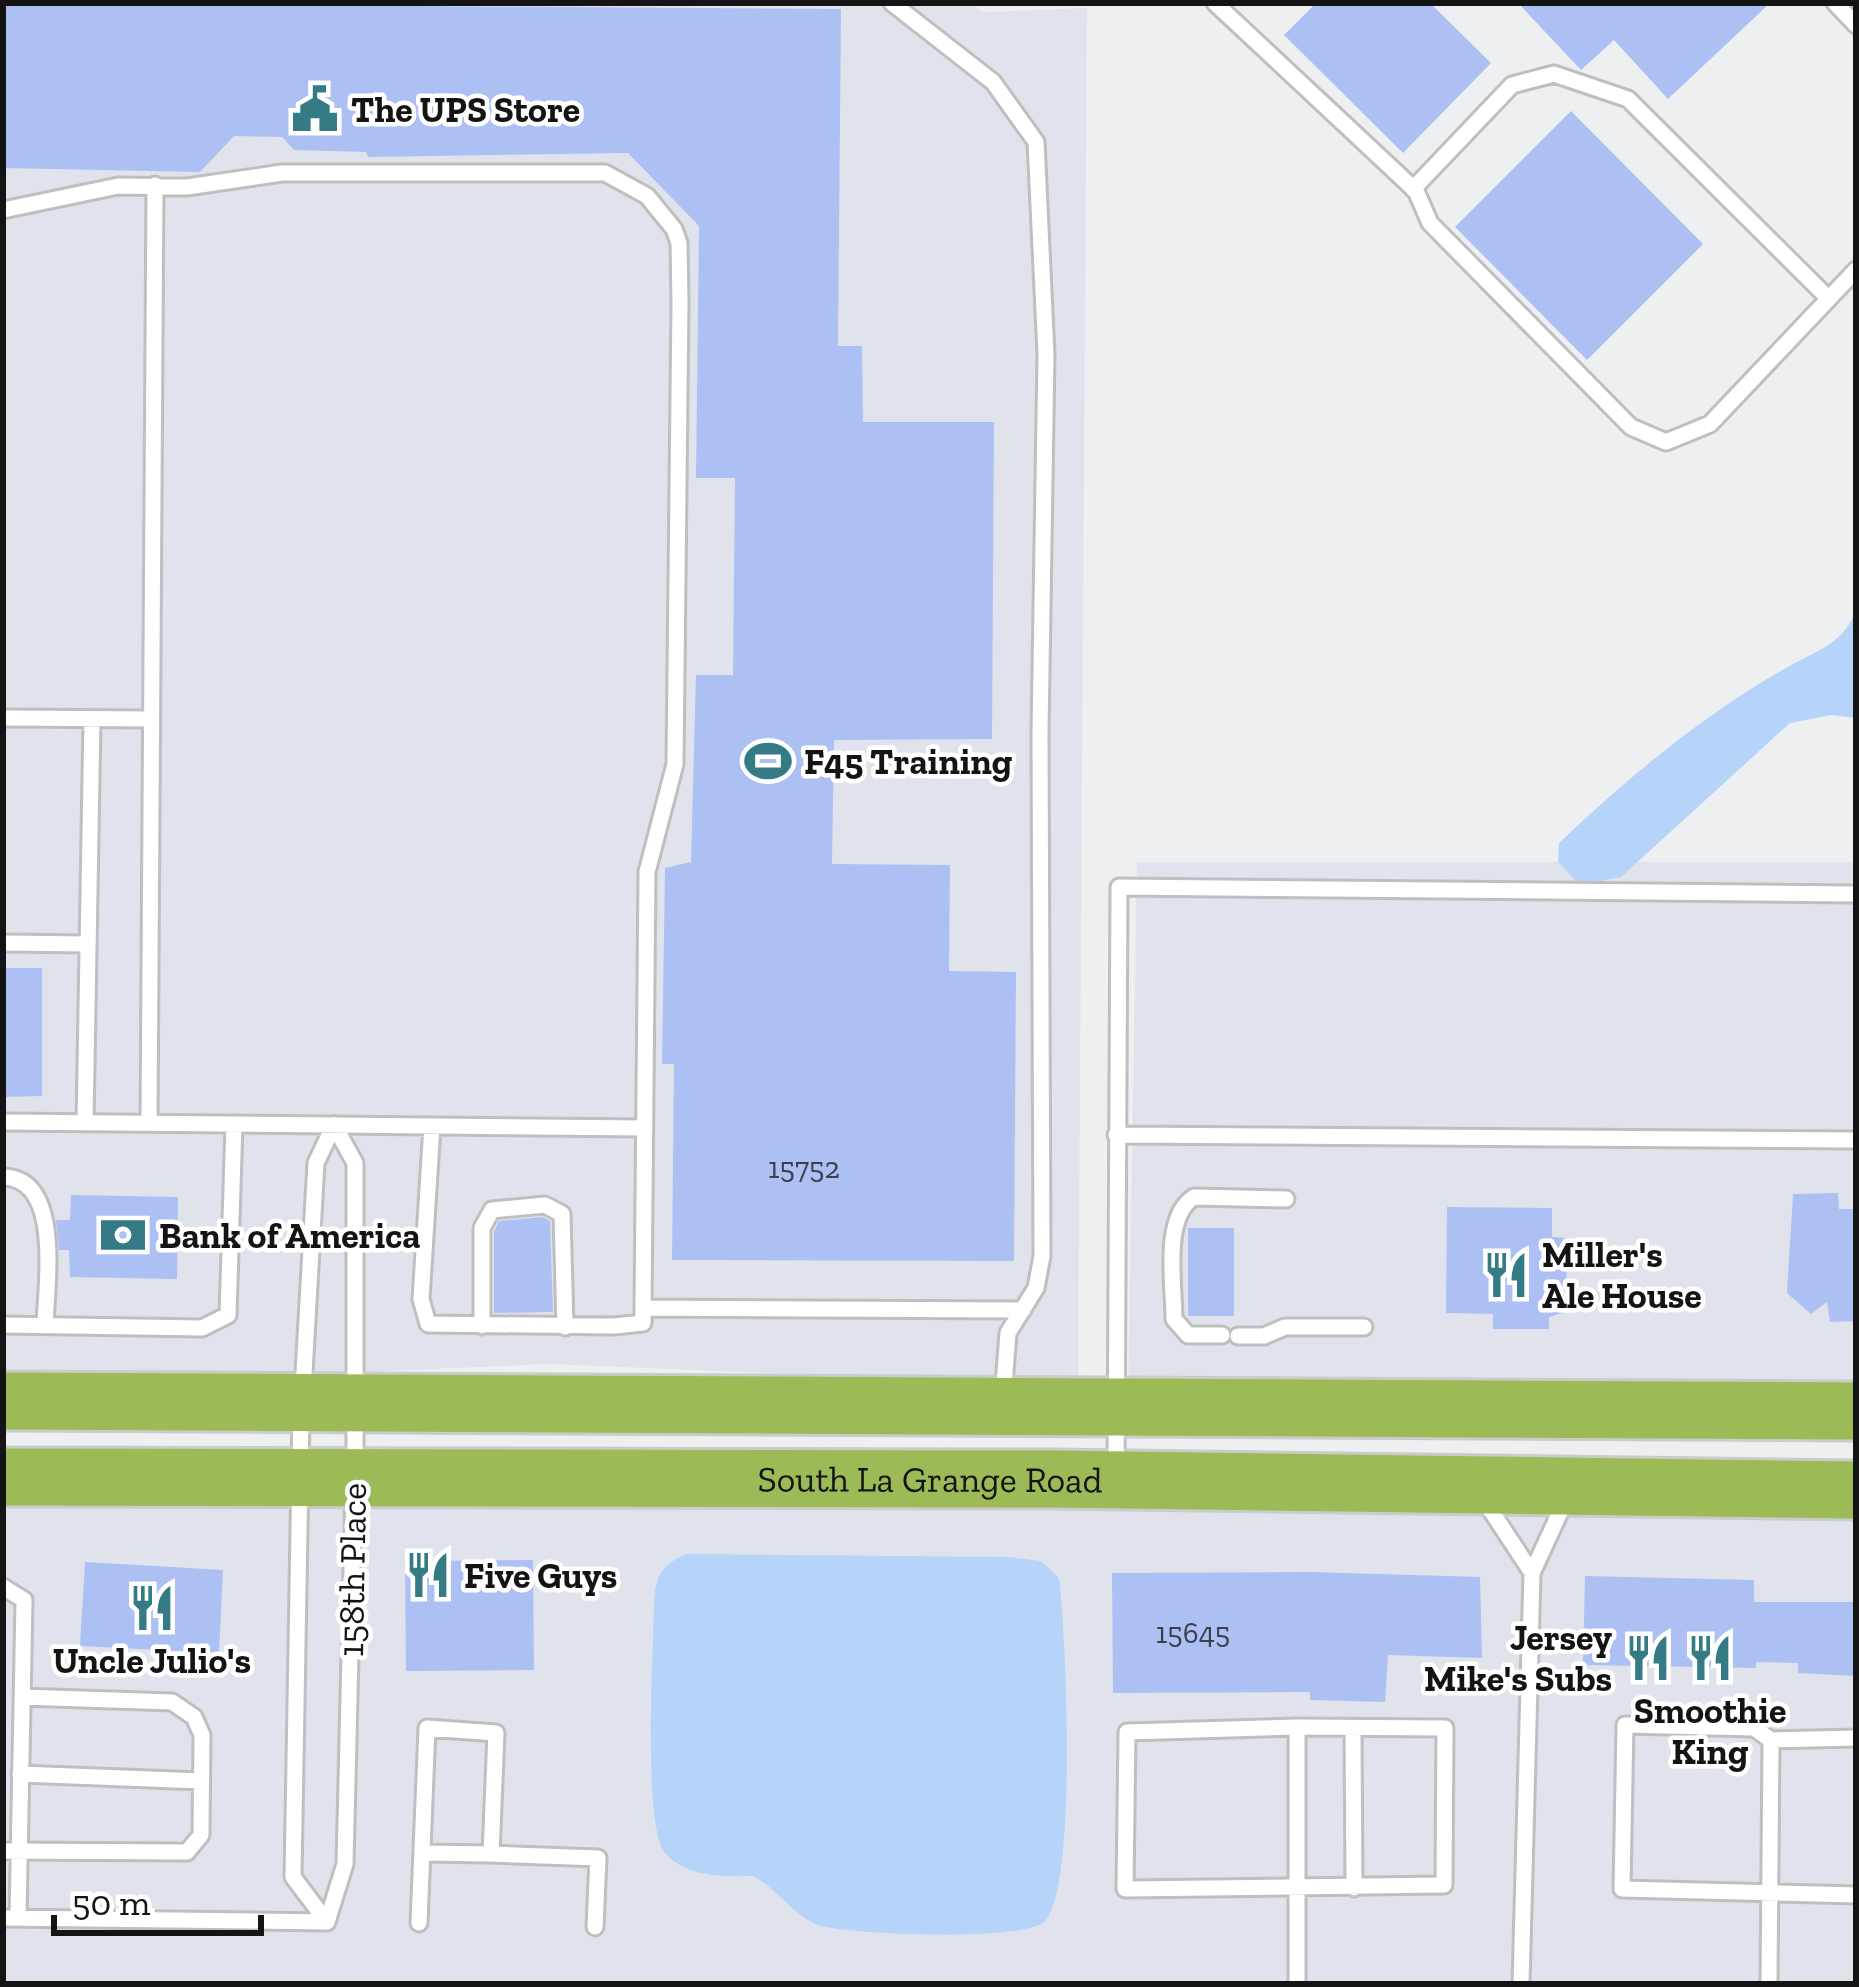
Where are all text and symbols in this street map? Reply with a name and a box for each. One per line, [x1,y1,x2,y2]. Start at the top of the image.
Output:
public building icon: The UPS Store [290,84,340,134]
place label: The UPS Store [351,88,580,131]
sports icon: F45 Training [743,736,793,786]
place label: F45 Training [804,740,1012,783]
house number: 15752 [768,1150,840,1186]
bank icon: Bank of America [98,1210,148,1260]
place label: Bank of America [159,1214,420,1257]
place label: Miller's Ale House [1542,1233,1702,1317]
restaurant icon: Miller's Ale House [1481,1250,1531,1300]
street label: South La Grange Road [758,1457,1103,1501]
street label: 158th Place [329,1483,375,1657]
restaurant icon: Five Guys [403,1550,453,1600]
place label: Five Guys [464,1554,617,1597]
restaurant icon: Uncle Julio's [127,1583,177,1633]
house number: 15645 [1156,1615,1230,1651]
place label: Jersey Mike's Subs [1424,1616,1612,1700]
restaurant icon: Jersey Mike's Subs [1623,1633,1673,1683]
restaurant icon: Smoothie King [1685,1633,1735,1683]
place label: Uncle Julio's [53,1639,251,1682]
place label: Smoothie King [1634,1689,1786,1773]
scale bar [54,1861,261,1935]
text: 50 m [72,1881,150,1924]

